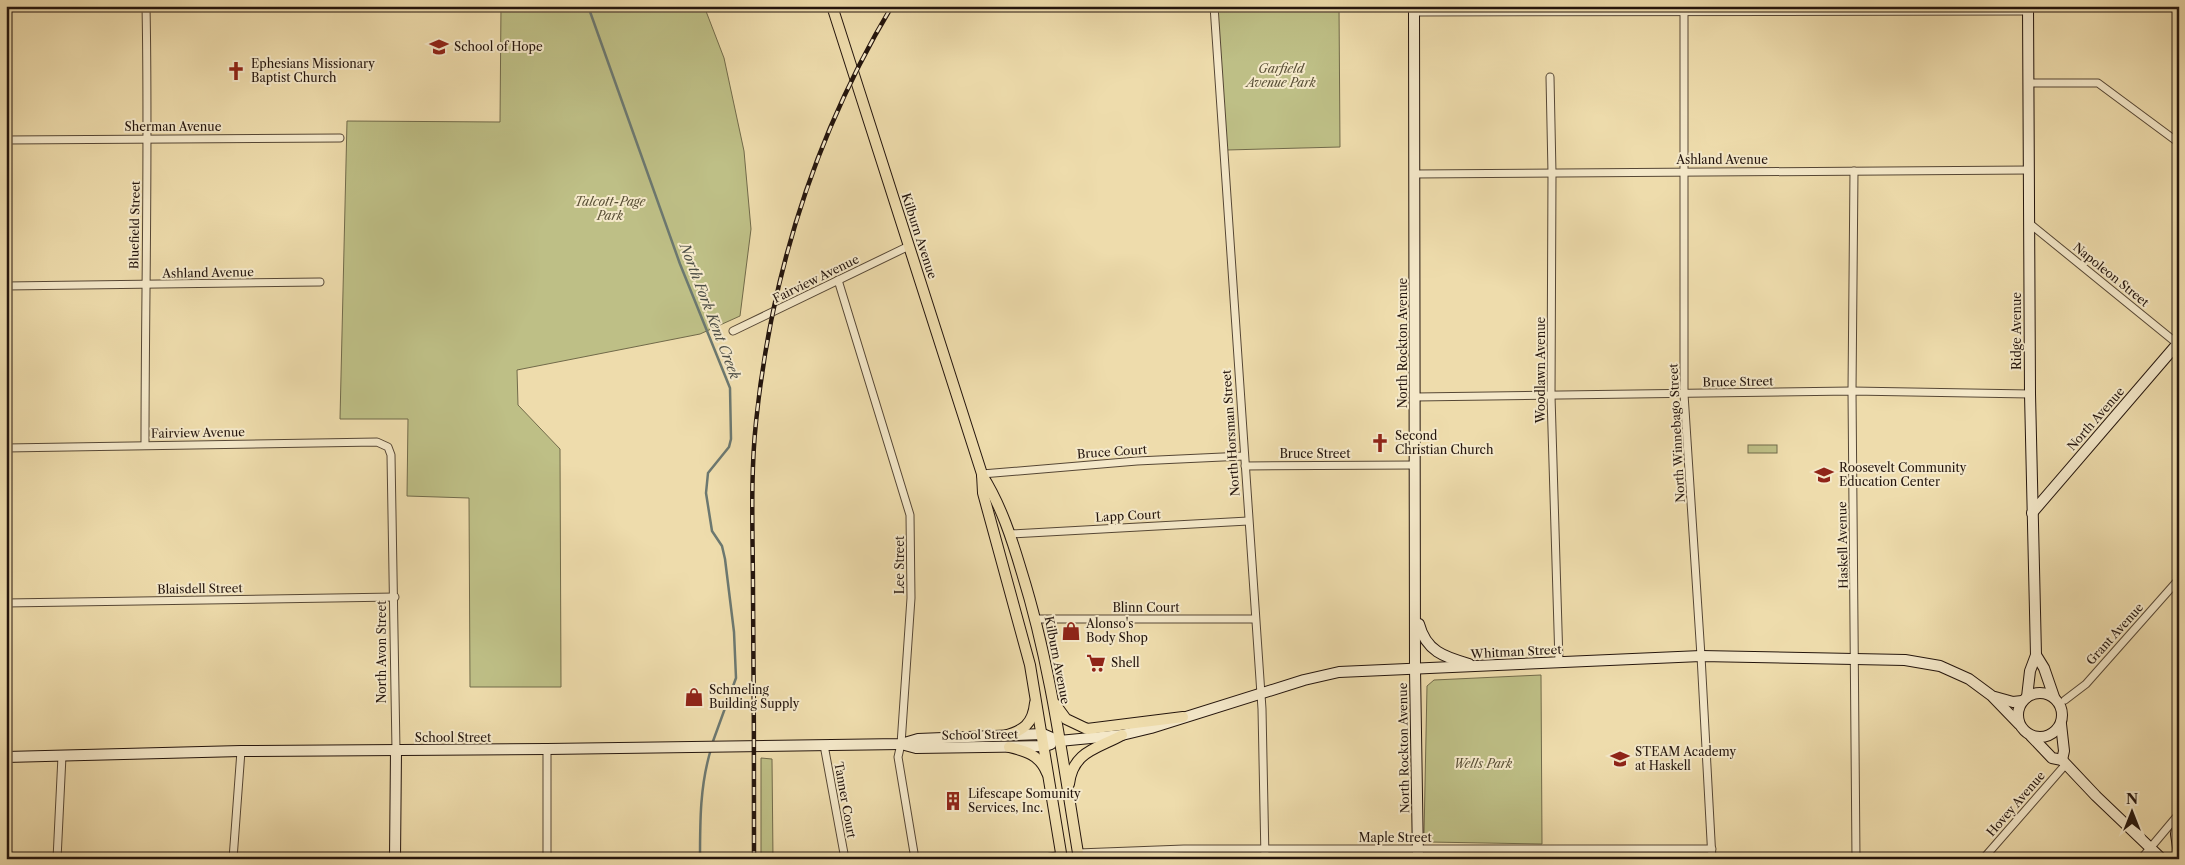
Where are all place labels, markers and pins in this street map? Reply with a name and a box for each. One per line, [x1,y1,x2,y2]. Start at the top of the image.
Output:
school or university icon: School of Hope [428,36,450,58]
place label: School of Hope [454,39,543,54]
place label: Ephesians Missionary Baptist Church [251,56,375,85]
church icon: Ephesians Missionary Baptist Church [225,60,247,82]
place label: Second Christian Church [1395,428,1494,457]
church icon: Second Christian Church [1369,432,1391,454]
place label: Roosevelt Community Education Center [1839,460,1967,489]
school or university icon: Roosevelt Community Education Center [1813,464,1835,486]
place label: Alonso's Body Shop [1085,616,1148,645]
shop icon: Alonso's Body Shop [1060,620,1082,642]
supermarket icon: Shell [1085,652,1107,674]
place label: Shell [1111,655,1140,670]
place label: Schmeling Building Supply [709,682,800,711]
shop icon: Schmeling Building Supply [683,686,705,708]
place label: STEAM Academy at Haskell [1635,744,1736,773]
school or university icon: STEAM Academy at Haskell [1609,748,1631,770]
place label: Lifescape Somunity Services, Inc. [968,786,1081,815]
building icon: Lifescape Somunity Services, Inc. [942,790,964,812]

